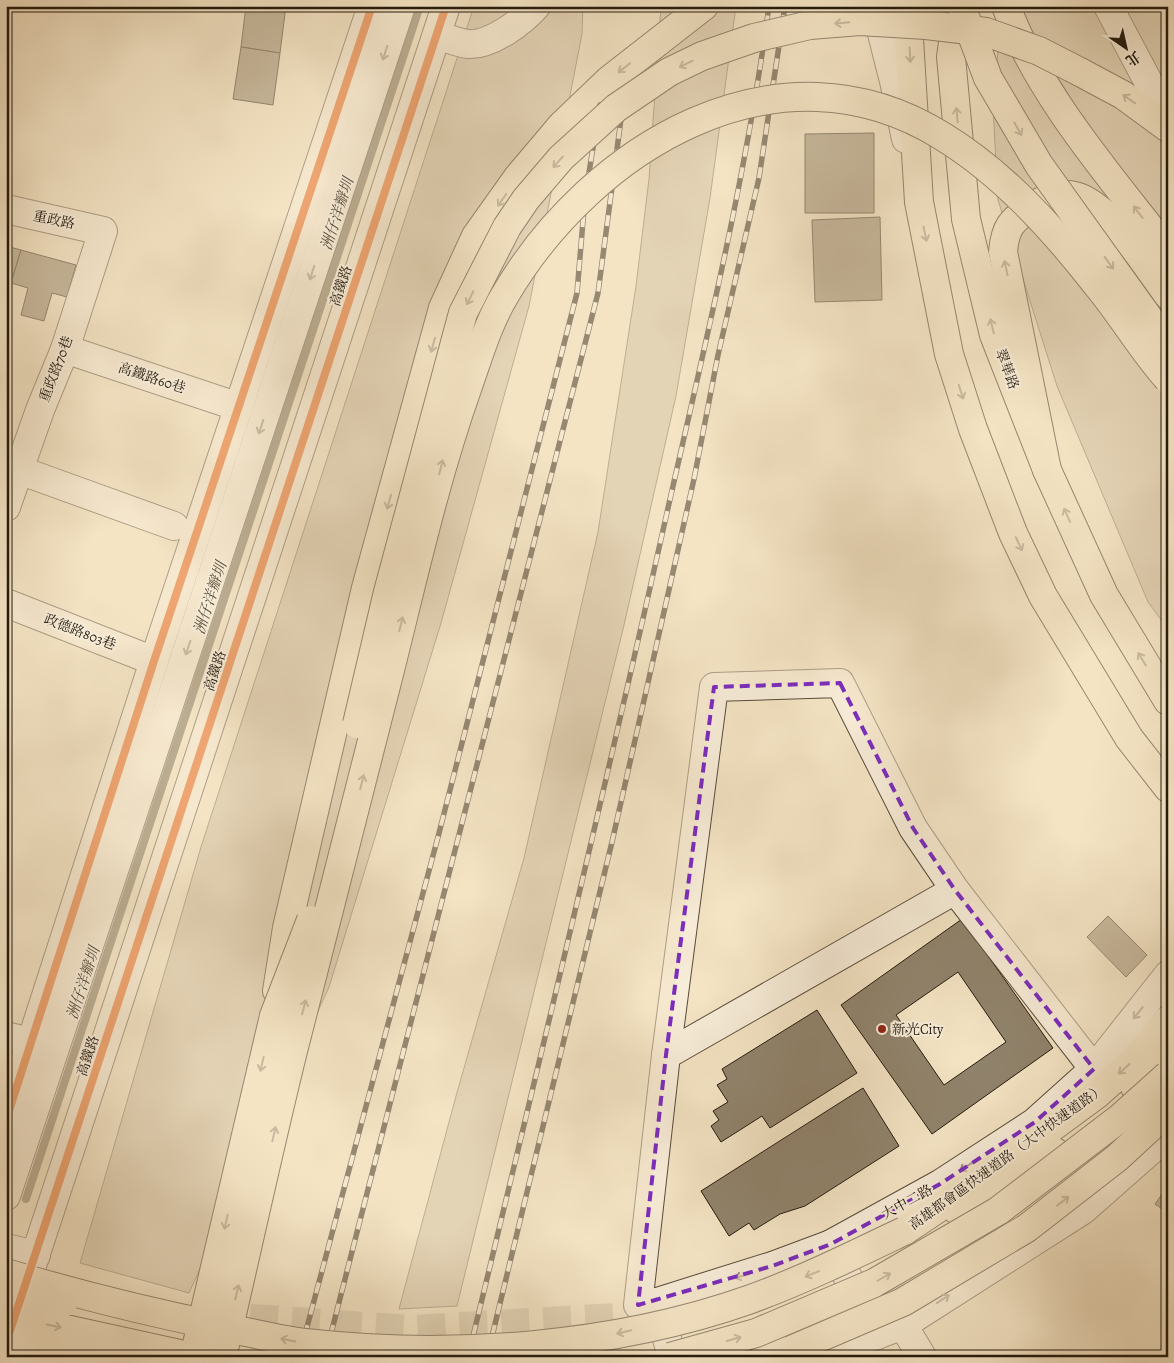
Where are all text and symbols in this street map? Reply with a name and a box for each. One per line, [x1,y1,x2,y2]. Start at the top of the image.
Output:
one-way arrow [834,18,850,28]
north arrow [1102,22,1152,72]
one-way arrow [380,44,390,60]
one-way arrow [905,47,914,63]
text: 北 [1122,47,1144,70]
one-way arrow [679,60,694,69]
one-way arrow [618,63,631,74]
one-way arrow [1122,94,1136,104]
one-way arrow [952,107,961,123]
one-way arrow [1013,122,1023,136]
one-way arrow [552,156,564,169]
water label: 洲仔洋瓣圳 [316,172,359,253]
one-way arrow [497,192,507,206]
street label: 重政路 [31,206,77,234]
one-way arrow [1132,206,1143,219]
one-way arrow [921,226,930,242]
one-way arrow [1104,256,1115,270]
one-way arrow [1001,260,1010,276]
street label: 高鐵路 [325,263,357,309]
one-way arrow [307,265,317,281]
one-way arrow [465,290,475,305]
one-way arrow [987,319,996,335]
street label: 重政路70巷 [35,333,77,405]
one-way arrow [428,337,437,353]
street label: 翠華路 [991,346,1023,392]
street label: 高鐵路60巷 [116,358,188,398]
one-way arrow [957,384,967,400]
one-way arrow [256,419,265,435]
one-way arrow [437,459,446,475]
one-way arrow [384,493,394,509]
one-way arrow [1062,508,1072,523]
one-way arrow [1014,536,1024,551]
water label: 洲仔洋瓣圳 [189,556,232,637]
street label: 政德路803巷 [41,609,119,655]
one-way arrow [397,617,407,633]
one-way arrow [183,640,192,655]
street label: 高鐵路 [199,648,231,694]
one-way arrow [1137,653,1147,667]
one-way arrow [358,774,367,790]
water label: 洲仔洋瓣圳 [62,941,105,1022]
one-way arrow [300,1000,310,1016]
one-way arrow [1133,1007,1144,1020]
place label: 新光City [892,1020,944,1039]
marker: 新光City [876,1023,888,1035]
street label: 高鐵路 [72,1033,104,1079]
one-way arrow [257,1055,266,1071]
one-way arrow [1117,1064,1130,1075]
street label: 高雄都會區快速道路（大中快速道路） [905,1079,1109,1235]
one-way arrow [270,1126,279,1142]
one-way arrow [960,1162,974,1172]
street label: 大中二路 [878,1180,936,1224]
one-way arrow [1056,1196,1070,1206]
one-way arrow [221,1213,230,1229]
one-way arrow [805,1270,820,1279]
one-way arrow [735,1271,751,1281]
one-way arrow [876,1272,891,1282]
one-way arrow [233,1285,242,1301]
one-way arrow [936,1294,950,1305]
one-way arrow [45,1322,61,1331]
one-way arrow [616,1328,632,1337]
one-way arrow [281,1334,297,1344]
one-way arrow [725,1334,741,1343]

